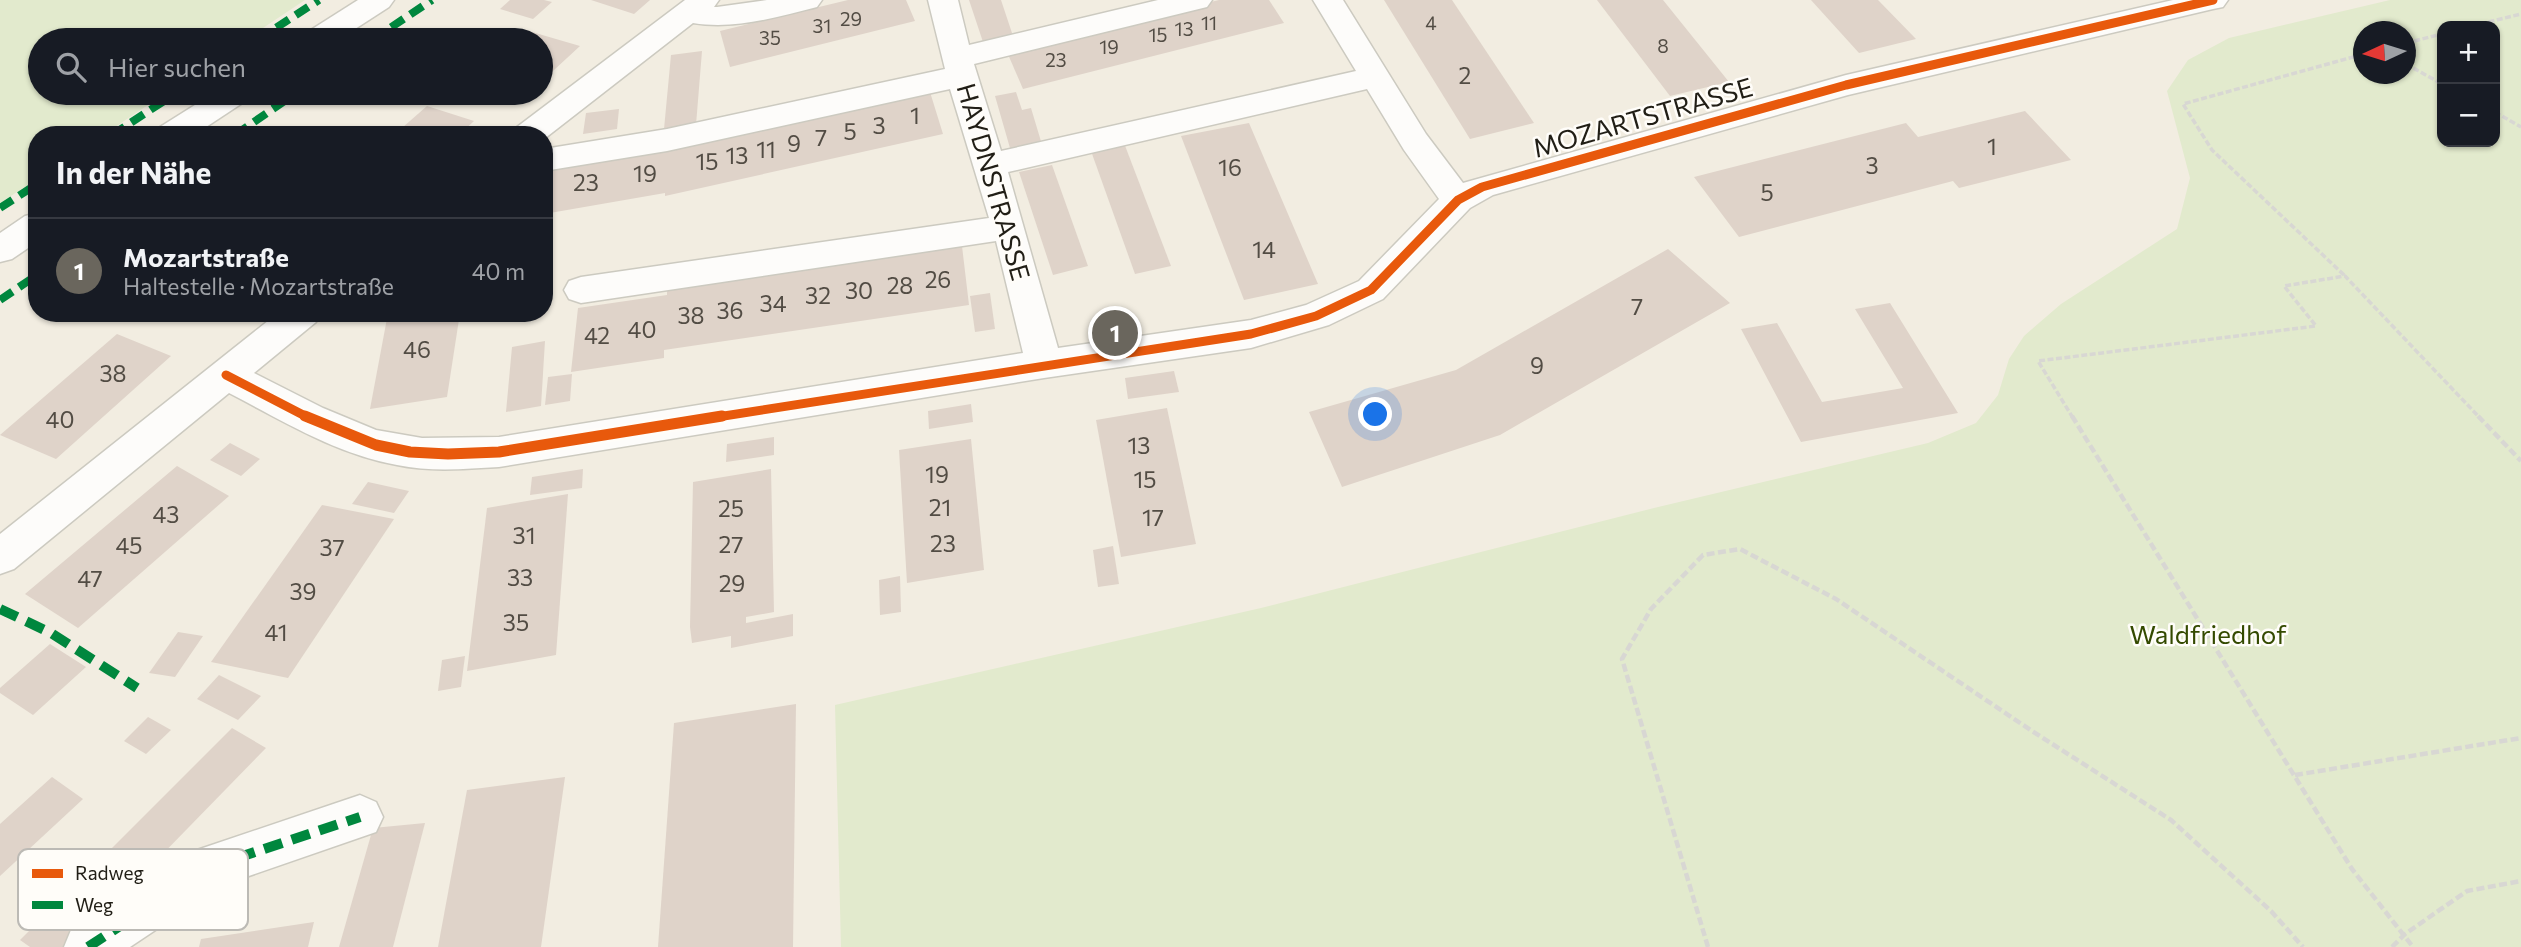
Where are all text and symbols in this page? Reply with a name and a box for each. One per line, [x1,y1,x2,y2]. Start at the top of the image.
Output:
house number: 29 [840,7,862,30]
house number: 11 [1201,11,1217,34]
house number: 4 [1425,11,1437,34]
house number: 31 [813,14,831,37]
house number: 13 [1175,17,1193,40]
north arrow [2353,21,2416,84]
map controls [2437,21,2500,147]
button: + [2437,21,2500,84]
house number: 15 [1148,23,1168,46]
house number: 35 [759,26,781,49]
search box [28,28,553,105]
house number: 8 [1657,34,1669,57]
house number: 19 [1099,35,1119,58]
icon: search [52,48,90,86]
house number: 23 [1045,48,1067,71]
text: Hier suchen [108,51,246,82]
house number: 2 [1459,61,1471,89]
street label: MOZARTSTRASSE [1529,70,1756,163]
street label: HAYDNSTRASSE [951,79,1037,284]
button: − [2437,84,2500,147]
house number: 1 [910,101,920,129]
house number: 3 [872,111,886,139]
house number: 5 [843,117,857,145]
house number: 7 [815,123,827,151]
house number: 9 [787,129,801,157]
house number: 1 [1987,132,1997,160]
house number: 11 [756,135,776,163]
house number: 13 [726,141,748,169]
house number: 15 [695,147,719,175]
house number: 3 [1865,151,1879,179]
text: In der Nähe [56,153,211,190]
house number: 16 [1218,153,1242,181]
house number: 19 [633,159,657,187]
house number: 23 [573,168,599,196]
house number: 5 [1760,178,1774,206]
house number: 14 [1252,235,1276,263]
text: Mozartstraße [123,241,289,272]
text: 1 [74,257,84,285]
text: 40 m [472,257,525,285]
house number: 26 [925,265,951,293]
house number: 28 [887,271,913,299]
text: Haltestelle · Mozartstraße [123,272,394,300]
house number: 30 [845,276,873,304]
house number: 32 [805,281,831,309]
house number: 34 [760,289,787,317]
house number: 7 [1631,292,1643,320]
house number: 36 [716,296,744,324]
house number: 38 [677,301,705,329]
pin: 1 [1092,307,1138,359]
house number: 40 [628,315,656,343]
house number: 42 [584,321,610,349]
house number: 46 [403,335,431,363]
house number: 9 [1530,351,1544,379]
house number: 38 [99,359,127,387]
your location [1358,397,1392,431]
house number: 40 [46,405,74,433]
house number: 13 [1128,431,1150,459]
house number: 19 [925,460,949,488]
house number: 15 [1133,465,1157,493]
house number: 21 [929,493,951,521]
house number: 25 [718,494,744,522]
house number: 43 [153,500,179,528]
house number: 17 [1142,503,1164,531]
house number: 31 [513,521,535,549]
house number: 23 [930,529,956,557]
house number: 27 [719,530,743,558]
house number: 45 [115,531,143,559]
house number: 37 [319,533,345,561]
house number: 33 [507,563,533,591]
house number: 47 [77,564,103,592]
house number: 29 [719,569,745,597]
house number: 39 [289,577,317,605]
house number: 35 [503,608,529,636]
house number: 41 [265,618,287,646]
park label: Waldfriedhof [2130,618,2287,649]
legend [18,849,248,930]
text: Radweg [75,861,144,884]
text: Weg [75,893,113,916]

